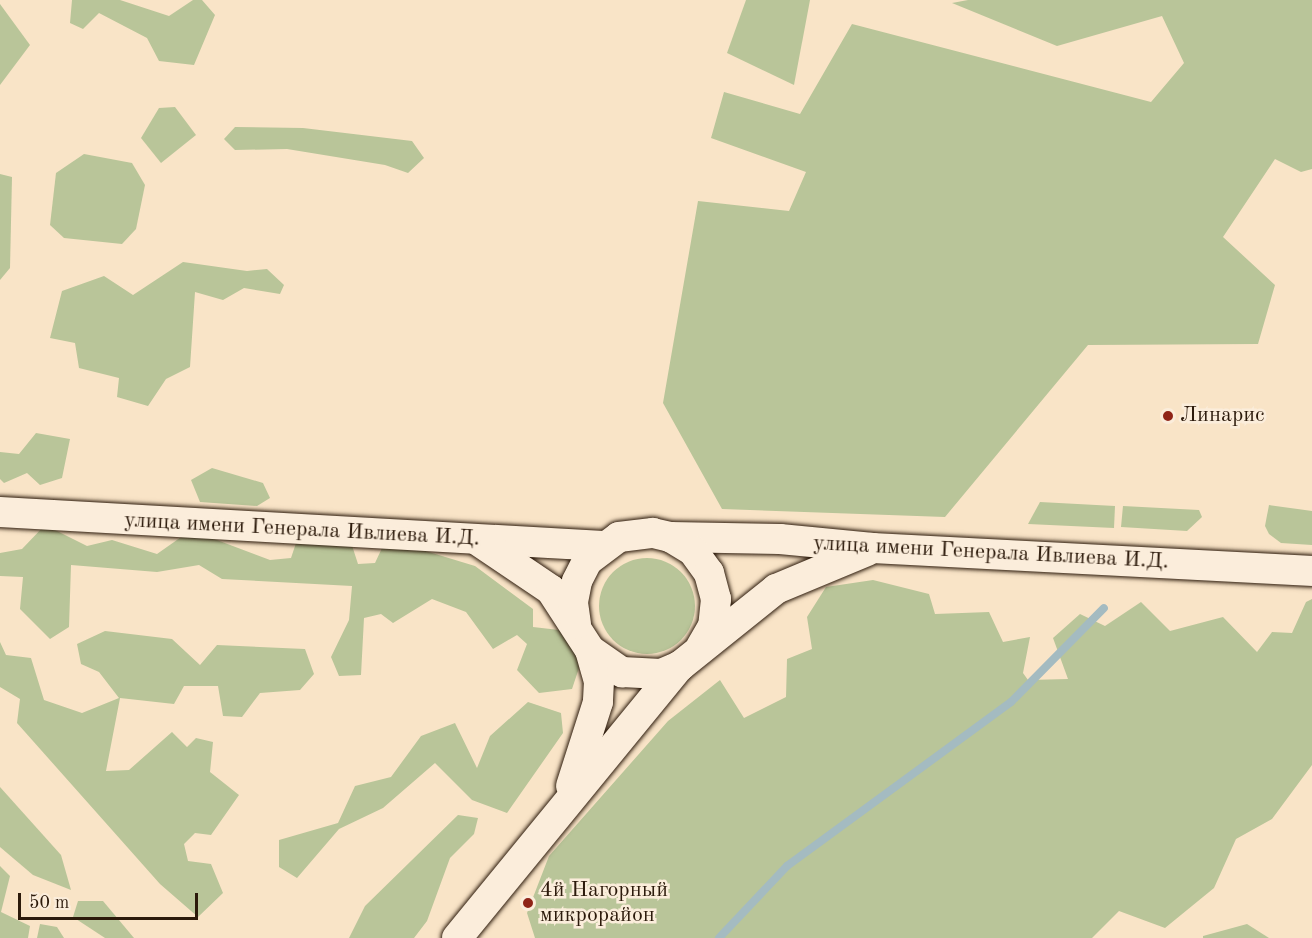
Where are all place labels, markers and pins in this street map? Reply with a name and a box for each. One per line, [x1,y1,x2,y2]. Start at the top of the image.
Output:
place label: Линарис [1180,403,1265,429]
marker: Линарис [1161,409,1175,423]
place label: 4й Нагорный микрорайон [540,877,668,928]
marker: 4й Нагорный микрорайон [521,896,535,910]

